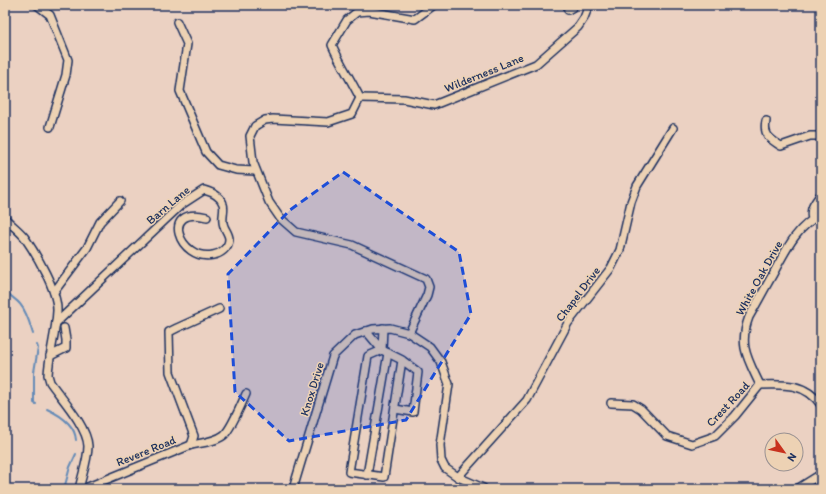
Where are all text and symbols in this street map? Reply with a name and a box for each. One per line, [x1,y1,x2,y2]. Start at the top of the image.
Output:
street label: Wilderness Lane [442,51,526,95]
street label: Barn Lane [143,183,193,227]
street label: White Oak Drive [733,238,786,318]
street label: Chapel Drive [553,264,603,324]
street label: Knox Drive [297,360,327,418]
street label: Crest Road [703,378,753,430]
north arrow [764,432,804,472]
street label: Revere Road [114,433,178,469]
text: N [784,451,799,464]

